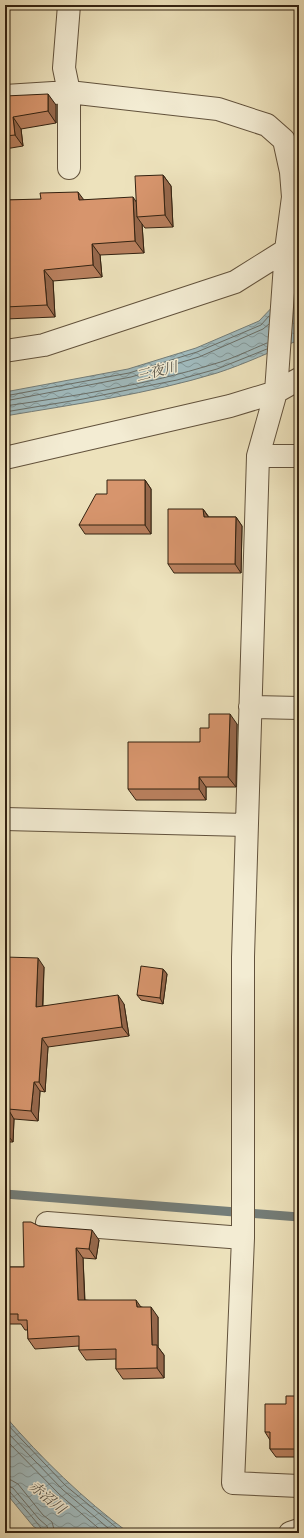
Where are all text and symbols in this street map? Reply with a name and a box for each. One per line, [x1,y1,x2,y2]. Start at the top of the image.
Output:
water label: 三夜川 [134,358,181,386]
water label: 赤沼川 [25,1478,70,1520]

